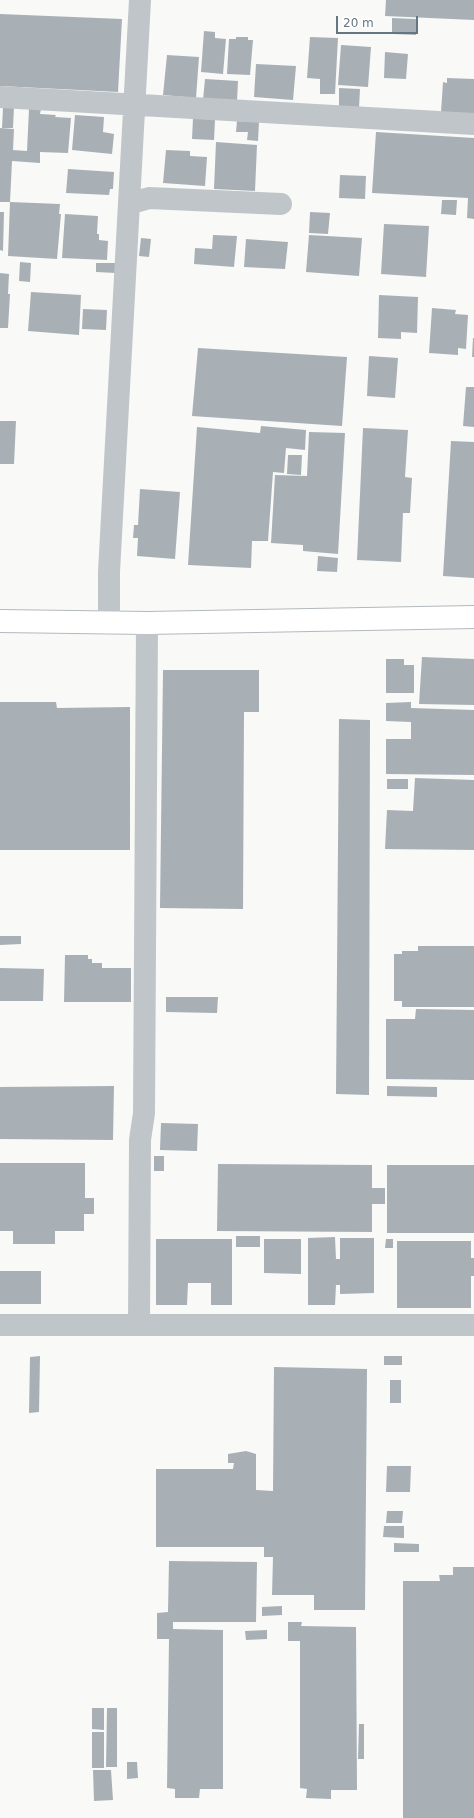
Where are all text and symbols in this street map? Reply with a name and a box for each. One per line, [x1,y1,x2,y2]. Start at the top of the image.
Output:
scale bar [338,8,420,34]
text: 20 m [343,16,374,30]

